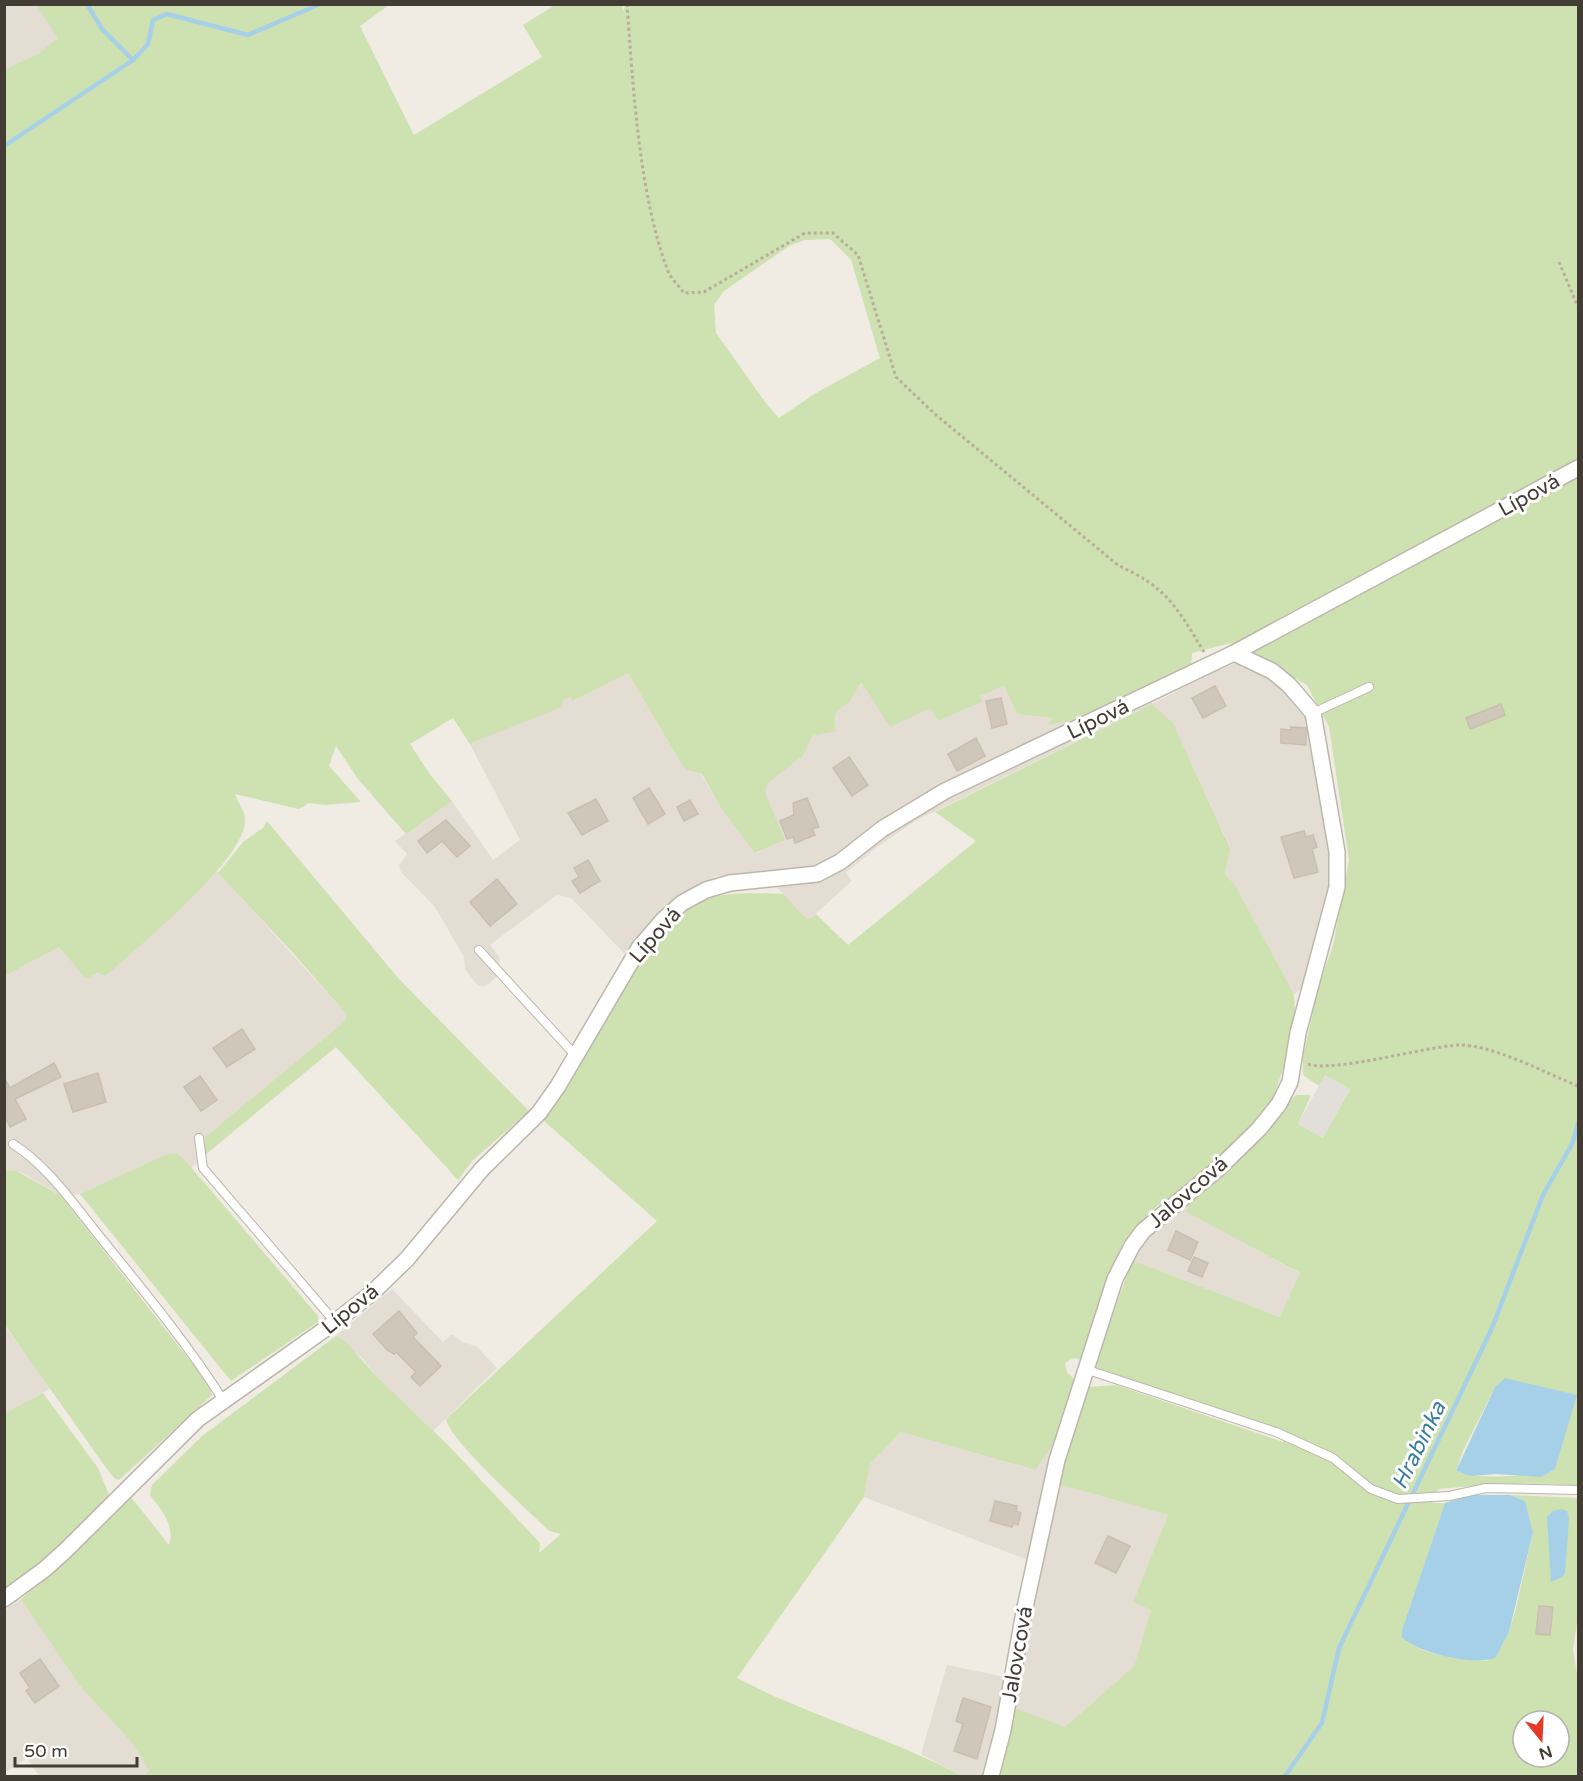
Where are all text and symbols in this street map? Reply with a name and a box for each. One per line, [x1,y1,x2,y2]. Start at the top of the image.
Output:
street label: Lípová [1494,469,1564,522]
street label: Lípová [1063,694,1133,745]
street label: Lípová [624,902,686,968]
street label: Jalovcová [1144,1151,1233,1234]
street label: Lípová [317,1279,384,1340]
water label: Hrabinka [1387,1397,1451,1493]
street label: Jalovcová [997,1604,1038,1704]
north arrow [1511,1709,1571,1769]
scale bar [15,1730,136,1768]
text: 50 m [24,1740,68,1762]
text: N [1536,1741,1555,1764]

